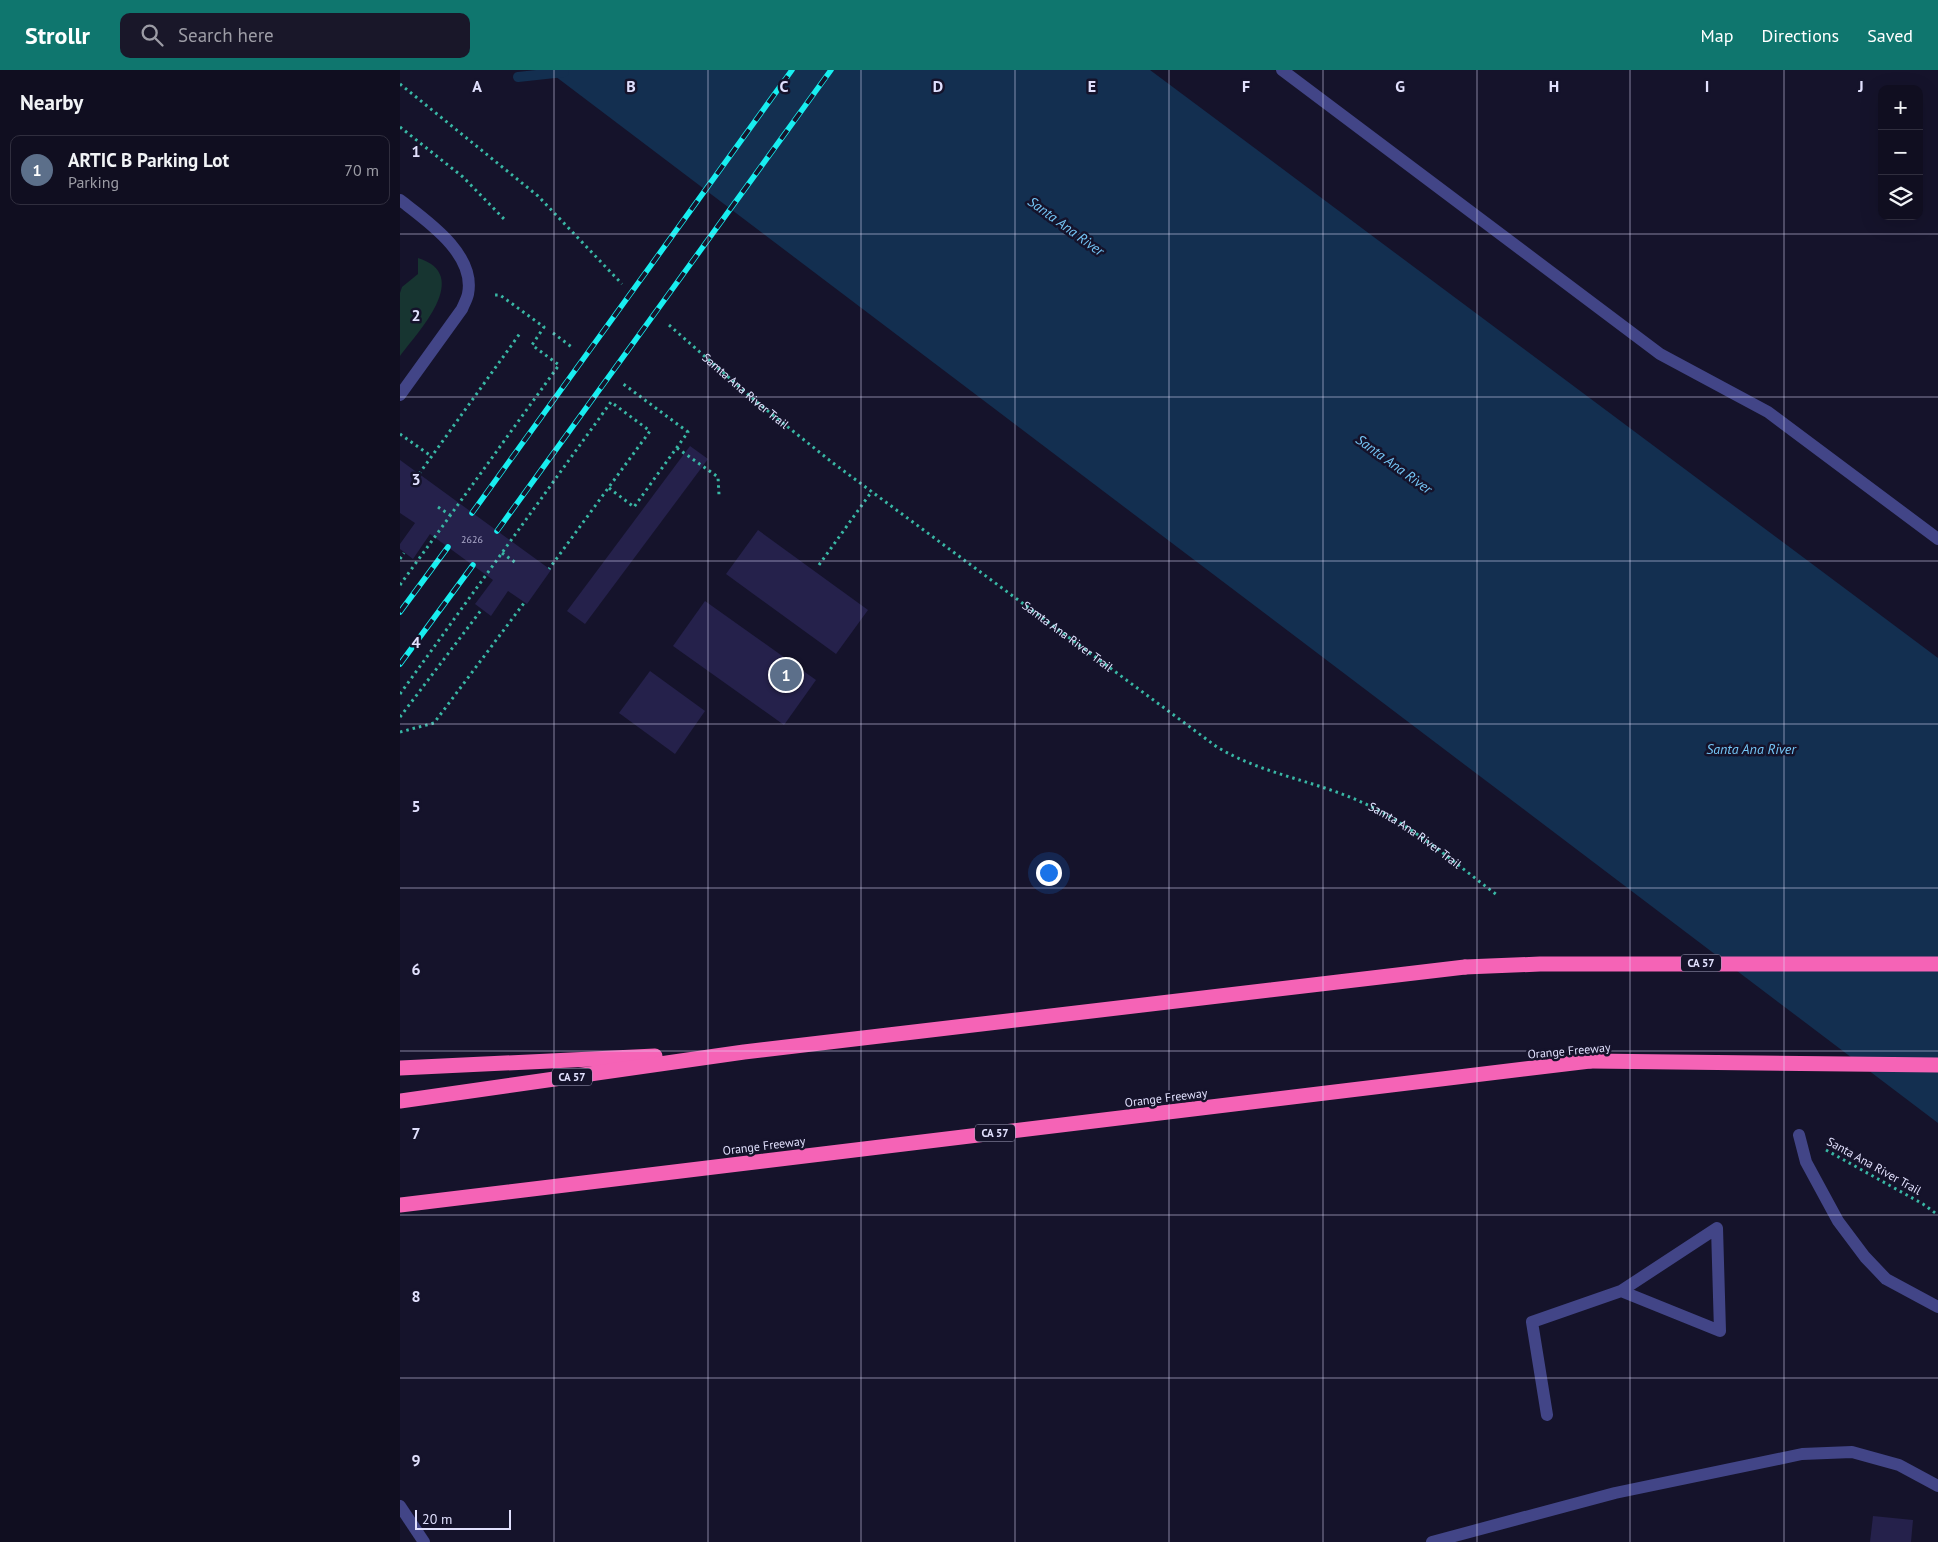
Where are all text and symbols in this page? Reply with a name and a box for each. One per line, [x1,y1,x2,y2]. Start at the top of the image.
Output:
search box [120,13,470,58]
text: Strollr [25,20,90,51]
icon: search [138,21,166,49]
text: Search here [178,23,274,47]
text: Map [1701,24,1733,47]
text: Directions [1761,24,1839,47]
text: Saved [1867,24,1913,47]
text: A [472,76,482,96]
text: B [626,76,636,96]
text: C [780,76,789,96]
text: D [933,76,943,96]
text: E [1088,76,1096,96]
text: F [1242,76,1250,96]
text: G [1395,76,1405,96]
text: H [1549,76,1559,96]
text: I [1705,76,1709,96]
text: J [1857,76,1864,96]
map controls [1878,85,1923,220]
button: + [1878,85,1923,130]
text: Nearby [20,89,83,116]
button: − [1878,130,1923,175]
text: 1 [411,141,421,161]
text: ARTIC B Parking Lot [68,148,229,172]
text: 1 [32,160,42,180]
text: 70 m [344,160,379,180]
text: Parking [68,172,119,192]
button: layers [1878,175,1923,220]
water label: Santa Ana River [1024,192,1109,260]
text: 2 [411,305,421,325]
street label: Samta Ana River Trail [699,350,792,432]
water label: Santa Ana River [1352,430,1437,498]
text: 3 [411,469,421,489]
house number: 2626 [461,533,483,546]
street label: Samta Ana River Trail [1019,598,1116,675]
text: 4 [411,632,421,652]
pin: 1 [770,656,802,694]
water label: Santa Ana River [1706,740,1797,758]
text: 5 [411,796,421,816]
street label: Samta Ana River Trail [1366,799,1465,872]
your location [1036,860,1062,886]
road number: CA 57 [1681,954,1721,971]
text: 6 [411,959,421,979]
street label: Orange Freeway [1527,1039,1611,1062]
road number: CA 57 [552,1069,592,1086]
street label: Orange Freeway [1124,1085,1209,1110]
text: 7 [411,1123,421,1143]
road number: CA 57 [975,1124,1015,1142]
street label: Orange Freeway [722,1133,807,1158]
street label: Santa Ana River Trail [1824,1133,1925,1198]
text: 8 [411,1286,421,1306]
text: 9 [411,1450,421,1470]
scale bar [415,1507,511,1530]
text: 20 m [422,1510,452,1528]

